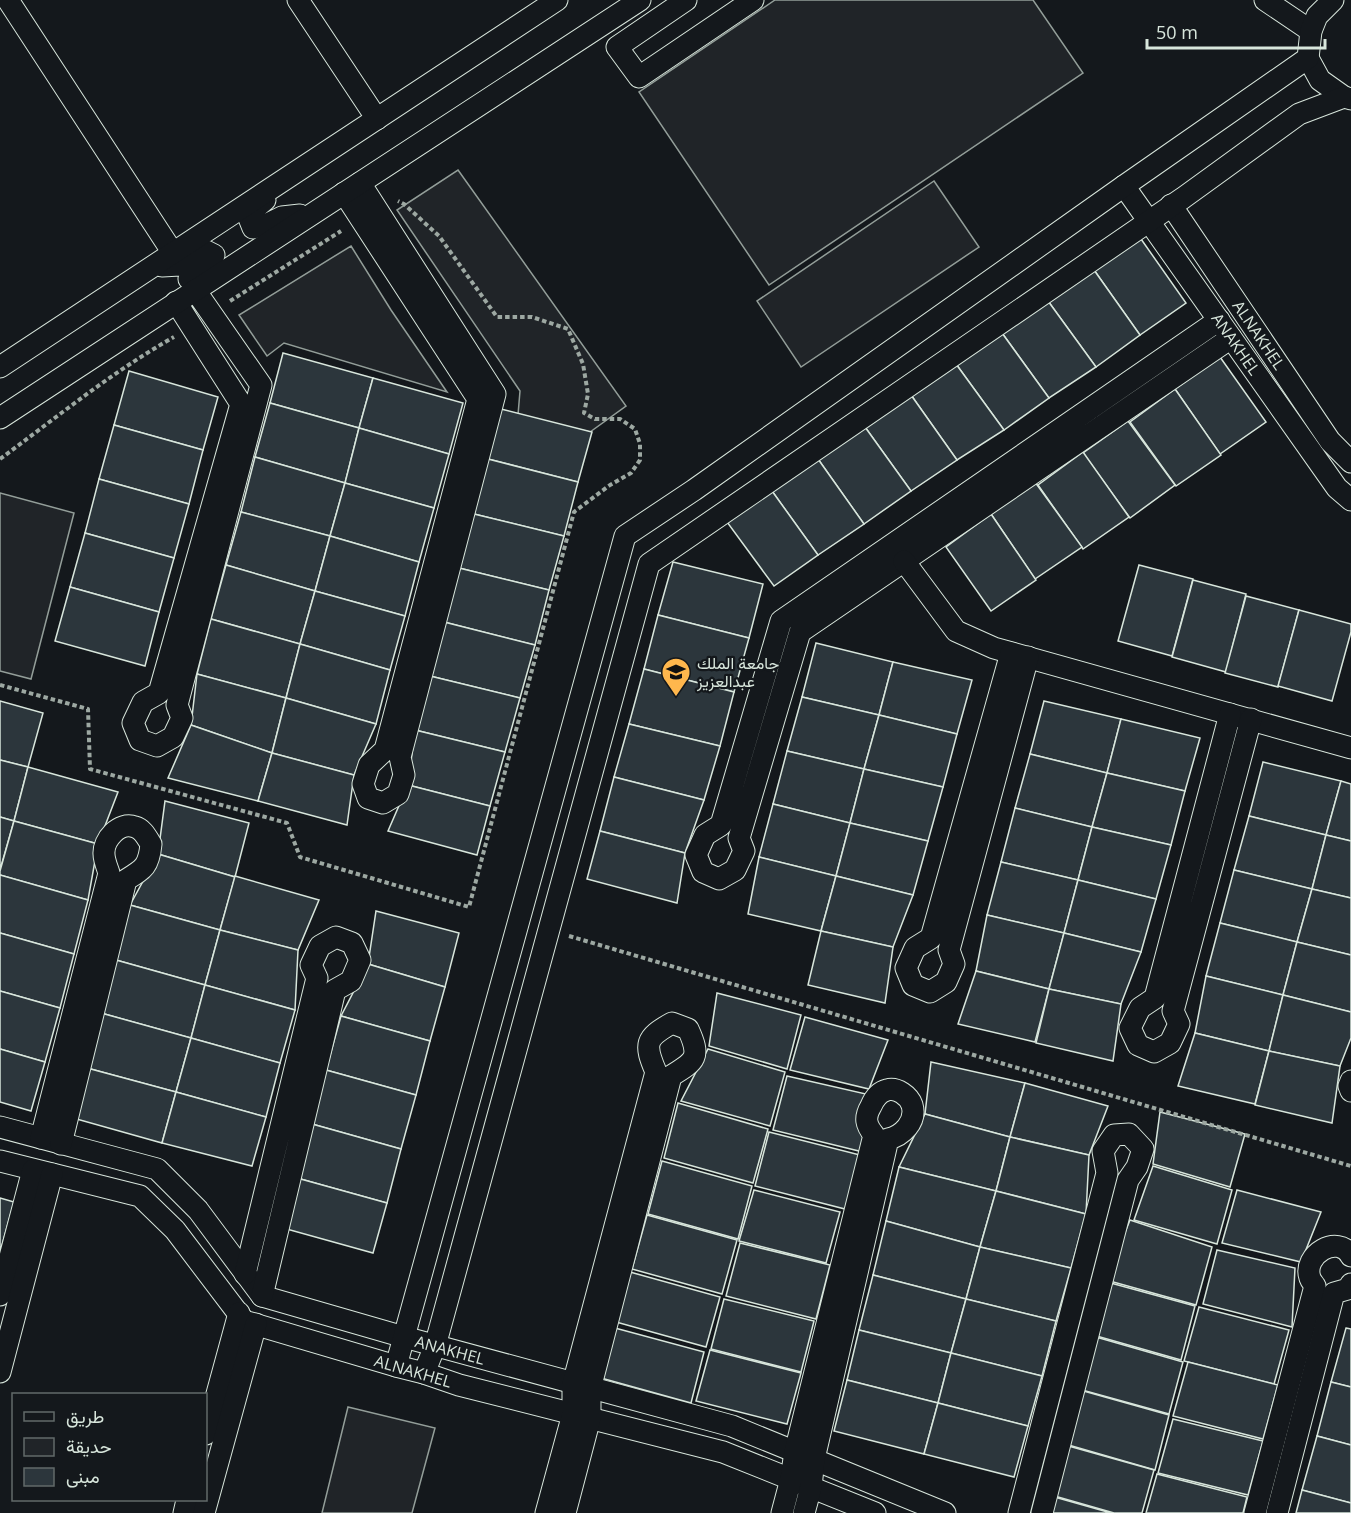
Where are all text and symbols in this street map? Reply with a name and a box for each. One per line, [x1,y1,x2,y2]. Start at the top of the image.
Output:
scale bar [1147,12,1326,50]
text: 50 m [1156,20,1198,44]
street label: ALNAKHEL [1228,296,1290,374]
street label: ANAKHEL [1207,309,1265,379]
place label: جامعة الملك عبدالعزيز [696,652,779,692]
school or university icon: جامعة الملك عبدالعزيز [660,656,692,698]
street label: ANAKHEL [413,1330,487,1370]
street label: ALNAKHEL [372,1349,454,1393]
legend [12,1393,207,1501]
text: طريق [66,1404,104,1428]
text: حديقة [66,1434,112,1458]
text: مبنى [66,1464,100,1488]

